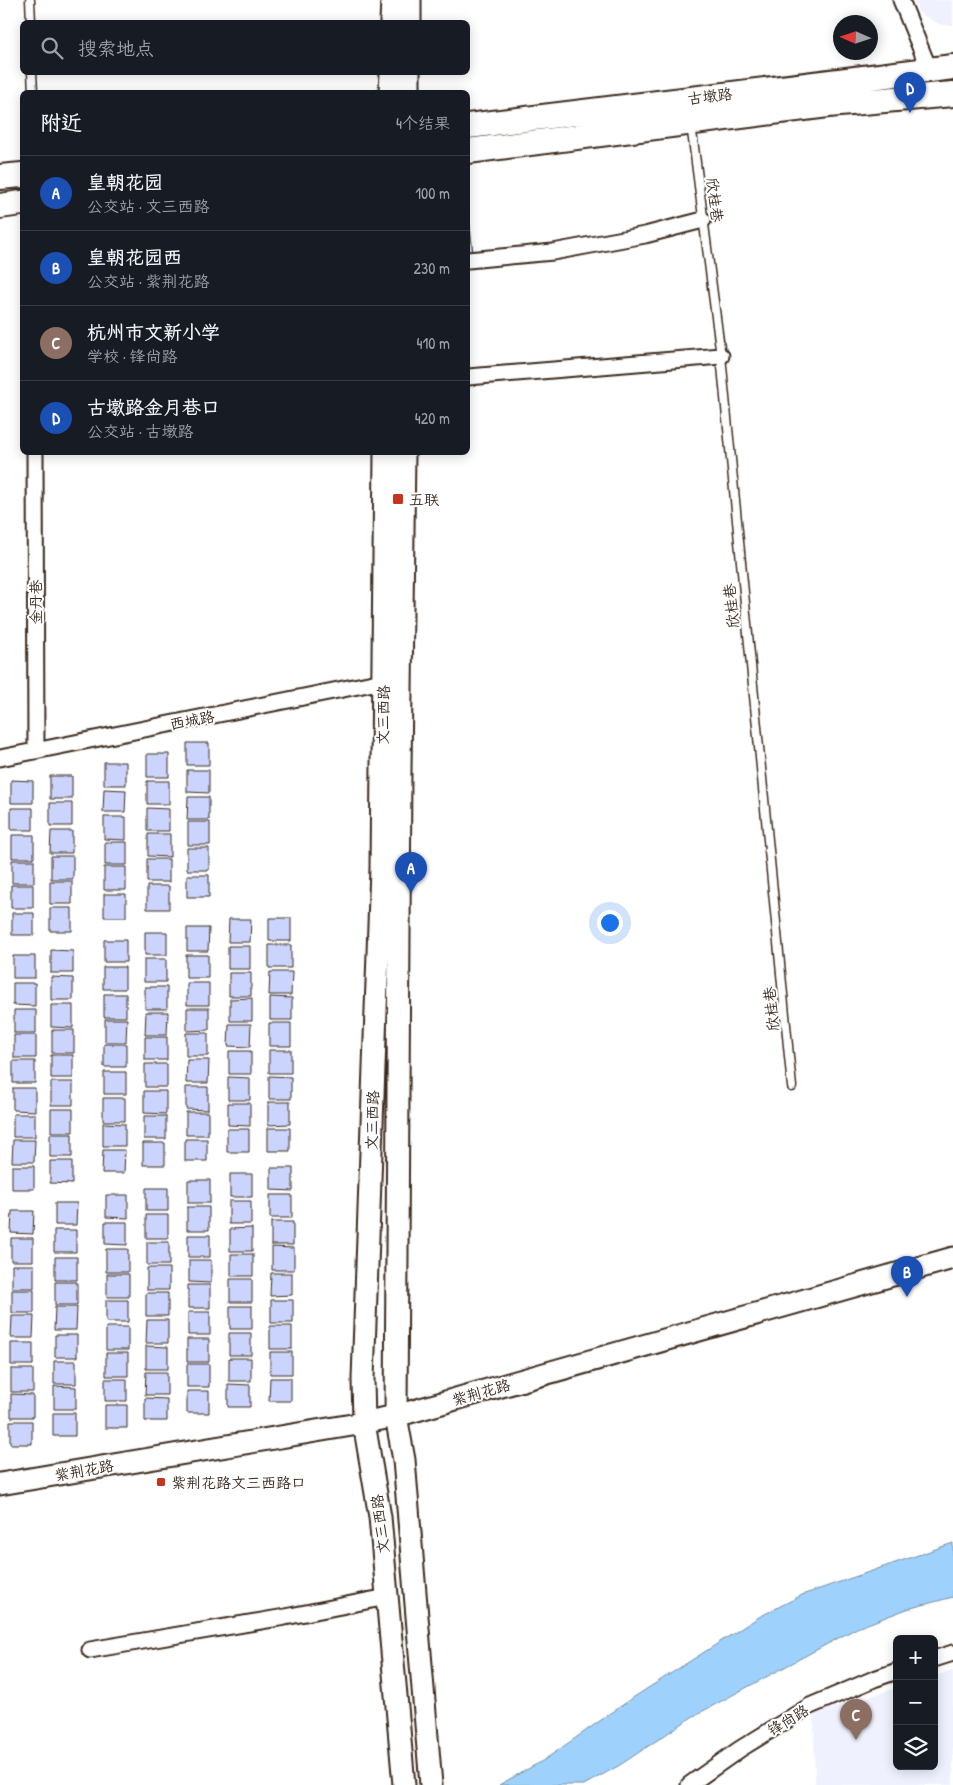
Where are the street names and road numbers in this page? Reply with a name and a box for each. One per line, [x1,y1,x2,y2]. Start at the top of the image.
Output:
street label: 古墩路 [686,83,734,109]
street label: 欣桂巷 [702,176,728,224]
street label: 金丹巷 [25,579,46,625]
street label: 欣桂巷 [718,583,744,629]
street label: 文三西路 [372,685,394,745]
street label: 西城路 [168,705,216,735]
street label: 欣桂巷 [758,986,784,1032]
street label: 文三西路 [360,1090,384,1150]
street label: 紫荆花路 [449,1374,513,1410]
street label: 紫荆花路 [53,1454,115,1486]
street label: 文三西路 [366,1493,394,1555]
street label: 锋尚路 [763,1699,813,1741]

